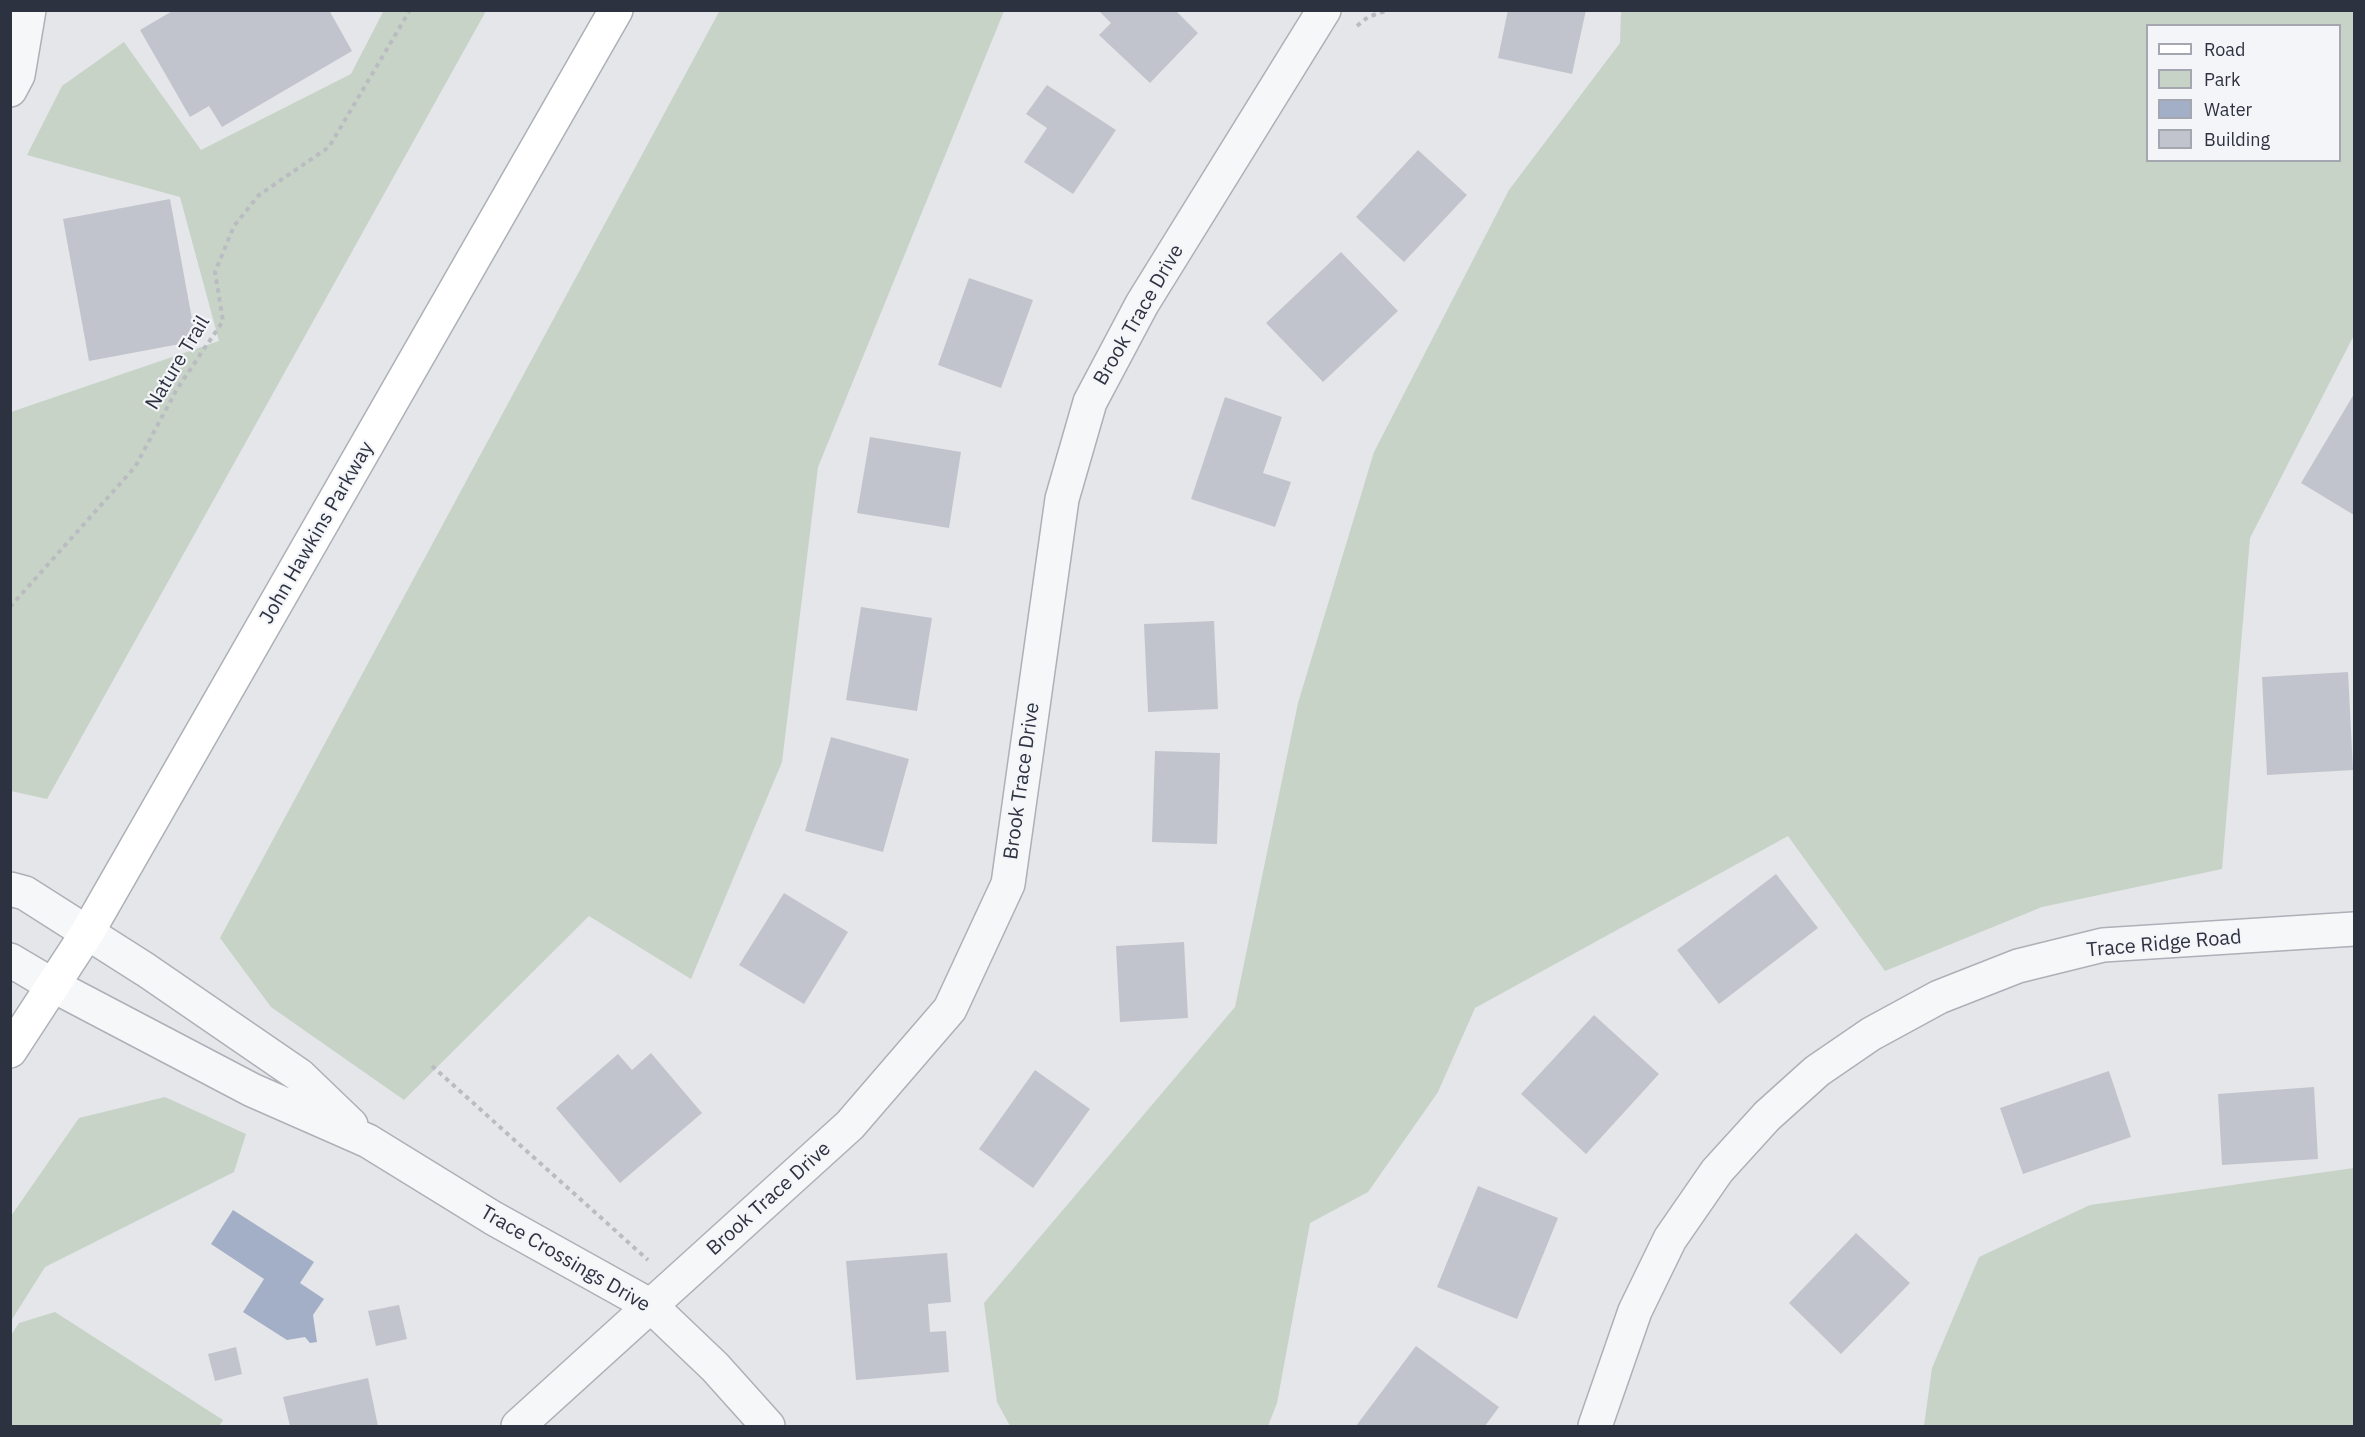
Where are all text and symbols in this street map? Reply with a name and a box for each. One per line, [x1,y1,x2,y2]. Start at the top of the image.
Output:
legend [2146,24,2341,162]
text: Road [2204,38,2245,61]
text: Park [2204,68,2240,91]
text: Water [2204,98,2252,121]
text: Building [2204,128,2270,151]
street label: Brook Trace Drive [1089,240,1189,390]
street label: Nature Trail [141,312,215,414]
street label: John Hawkins Parkway [255,438,379,628]
street label: Brook Trace Drive [999,701,1045,861]
street label: Trace Ridge Road [2085,925,2243,963]
street label: Brook Trace Drive [702,1137,836,1261]
street label: Trace Crossings Drive [476,1201,654,1317]

